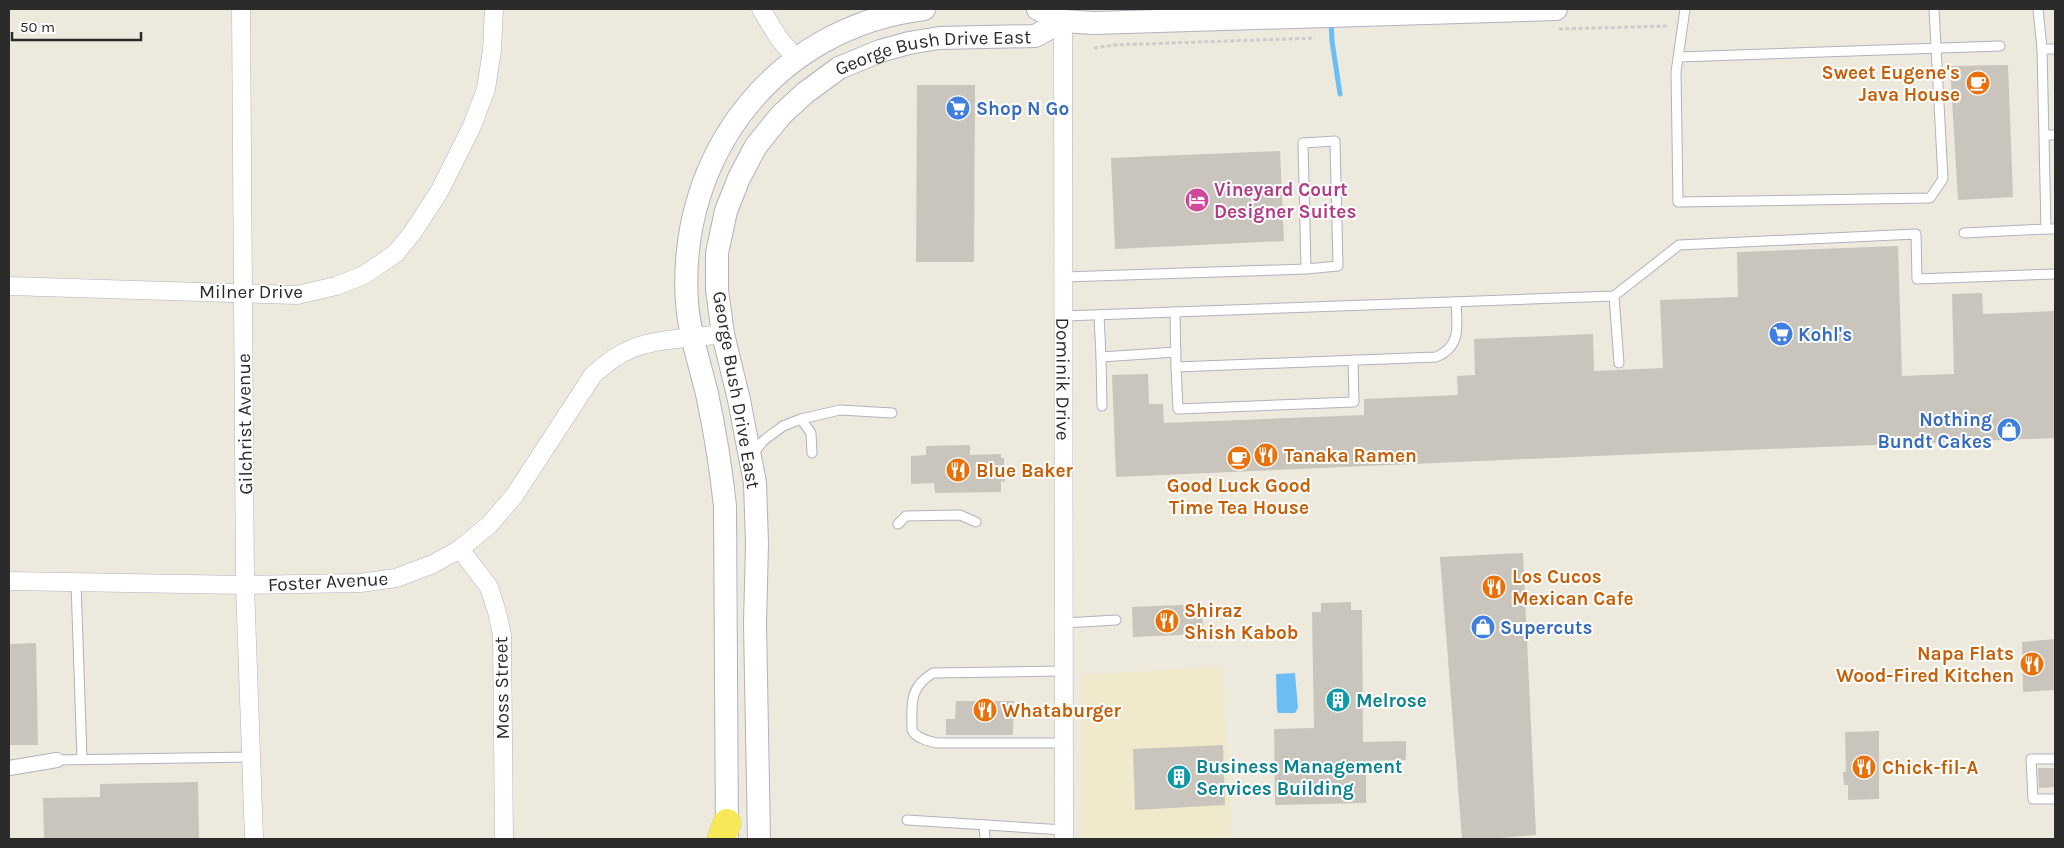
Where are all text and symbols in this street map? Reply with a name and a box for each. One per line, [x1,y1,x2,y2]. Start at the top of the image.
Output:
scale bar [12,10,141,42]
text: 50 m [20,18,55,36]
street label: George Bush Drive East [832,26,1031,80]
place label: Sweet Eugene's Java House [1822,62,1960,106]
cafe icon: Sweet Eugene's Java House [1965,70,1991,96]
supermarket icon: Shop N Go [945,95,971,121]
place label: Shop N Go [976,98,1069,120]
place label: Vineyard Court Designer Suites [1214,179,1356,223]
hotel icon: Vineyard Court Designer Suites [1184,187,1210,213]
street label: Milner Drive [199,281,303,303]
street label: George Bush Drive East [708,290,764,491]
street label: Dominik Drive [1051,317,1074,441]
supermarket icon: Kohl's [1768,321,1794,347]
place label: Kohl's [1798,324,1852,346]
street label: Gilchrist Avenue [233,353,257,495]
place label: Nothing Bundt Cakes [1877,409,1992,453]
shop icon: Nothing Bundt Cakes [1996,417,2022,443]
restaurant icon: Tanaka Ramen [1253,442,1279,468]
cafe icon: Good Luck Good Time Tea House [1226,445,1252,471]
place label: Tanaka Ramen [1284,445,1417,467]
restaurant icon: Blue Baker [945,457,971,483]
place label: Blue Baker [976,460,1074,482]
place label: Good Luck Good Time Tea House [1167,475,1311,519]
place label: Los Cucos Mexican Cafe [1512,566,1633,610]
street label: Foster Avenue [267,568,389,596]
restaurant icon: Los Cucos Mexican Cafe [1481,574,1507,600]
place label: Shiraz Shish Kabob [1184,600,1298,644]
restaurant icon: Shiraz Shish Kabob [1154,608,1180,634]
shop icon: Supercuts [1470,614,1496,640]
place label: Supercuts [1500,617,1593,639]
street label: Moss Street [490,636,514,740]
place label: Napa Flats Wood-Fired Kitchen [1836,643,2014,687]
restaurant icon: Napa Flats Wood-Fired Kitchen [2019,651,2045,677]
building icon: Melrose [1325,687,1351,713]
place label: Melrose [1356,690,1427,712]
restaurant icon: Whataburger [972,697,998,723]
place label: Whataburger [1002,700,1122,722]
restaurant icon: Chick-fil-A [1851,754,1877,780]
place label: Business Management Services Building [1196,756,1402,800]
place label: Chick-fil-A [1882,757,1979,779]
building icon: Business Management Services Building [1166,764,1192,790]

